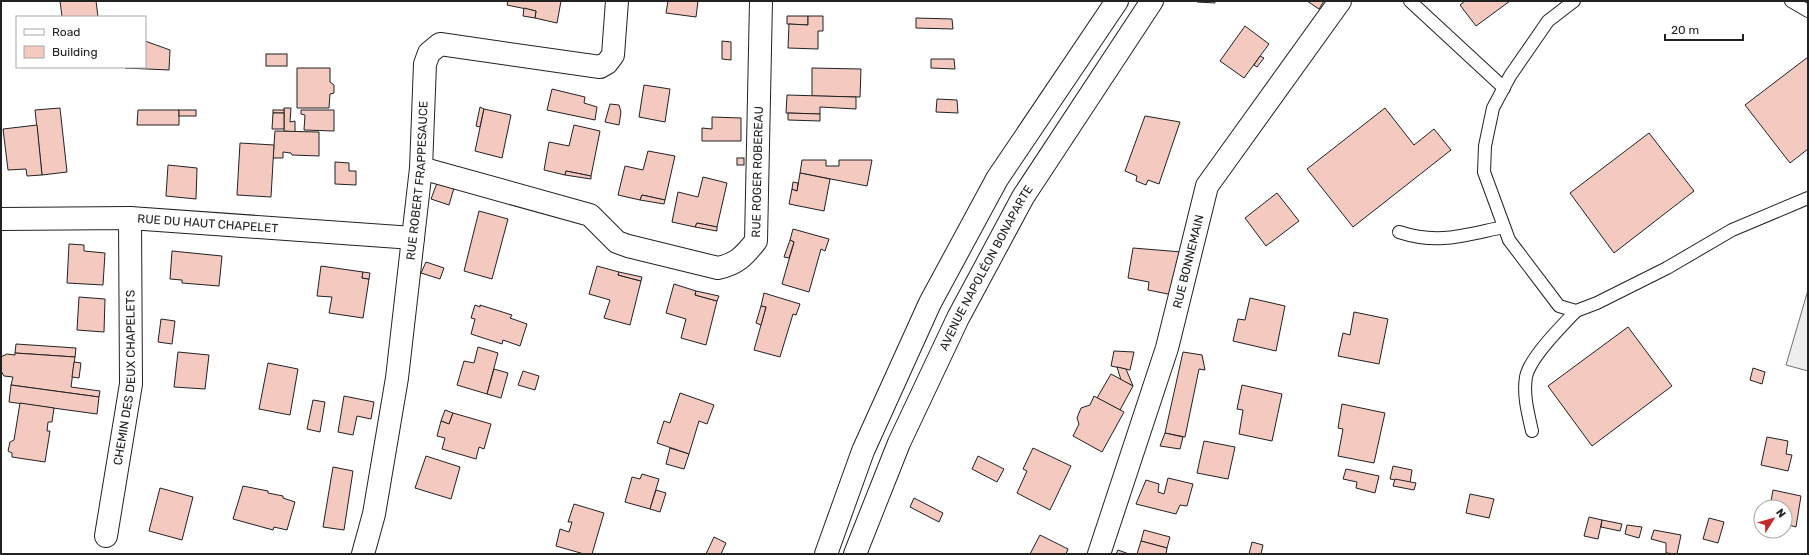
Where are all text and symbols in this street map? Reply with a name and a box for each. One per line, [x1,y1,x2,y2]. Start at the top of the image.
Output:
legend [16,16,146,68]
scale bar [1665,16,1743,42]
text: 20 m [1671,23,1699,37]
text: Road [52,25,80,39]
text: Building [52,45,98,59]
street label: RUE ROBERT FRAPPESAUCE [404,101,431,261]
street label: RUE ROGER ROBEREAU [749,106,766,238]
street label: AVENUE NAPOLÉON BONAPARTE [937,183,1036,353]
street label: RUE DU HAUT CHAPELET [137,212,279,235]
street label: RUE BONNEMAIN [1170,213,1207,310]
street label: CHEMIN DES DEUX CHAPELETS [111,290,138,466]
north arrow [1753,499,1793,539]
text: N [1773,506,1788,520]

